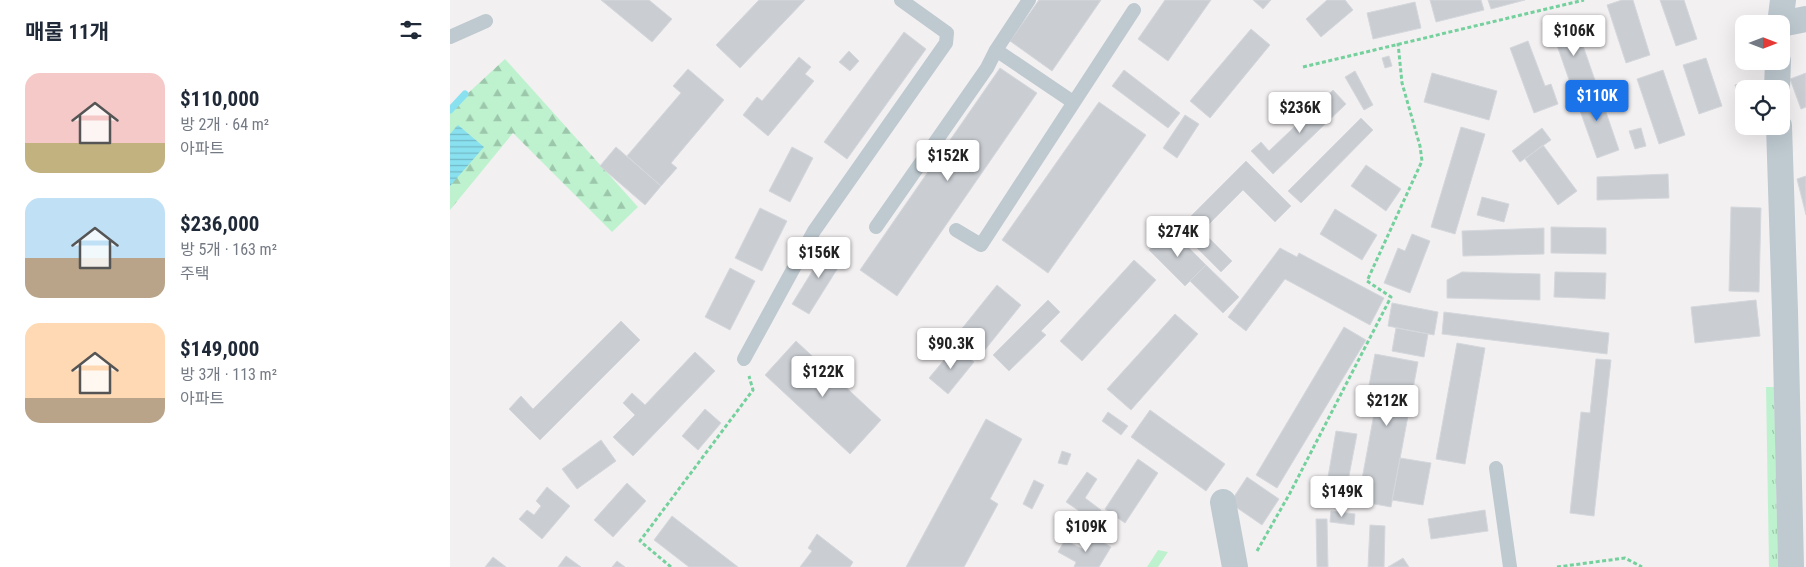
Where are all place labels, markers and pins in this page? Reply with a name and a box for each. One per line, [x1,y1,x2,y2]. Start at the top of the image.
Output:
pin: $106K [1539,15,1609,57]
pin: $110K [1562,80,1632,122]
pin: $236K [1265,92,1335,134]
pin: $152K [913,140,983,182]
pin: $274K [1143,216,1213,258]
pin: $156K [784,236,854,279]
pin: $90.3K [910,328,992,370]
pin: $122K [788,356,858,398]
pin: $212K [1352,384,1422,427]
pin: $149K [1307,476,1377,518]
pin: $109K [1051,510,1121,553]

